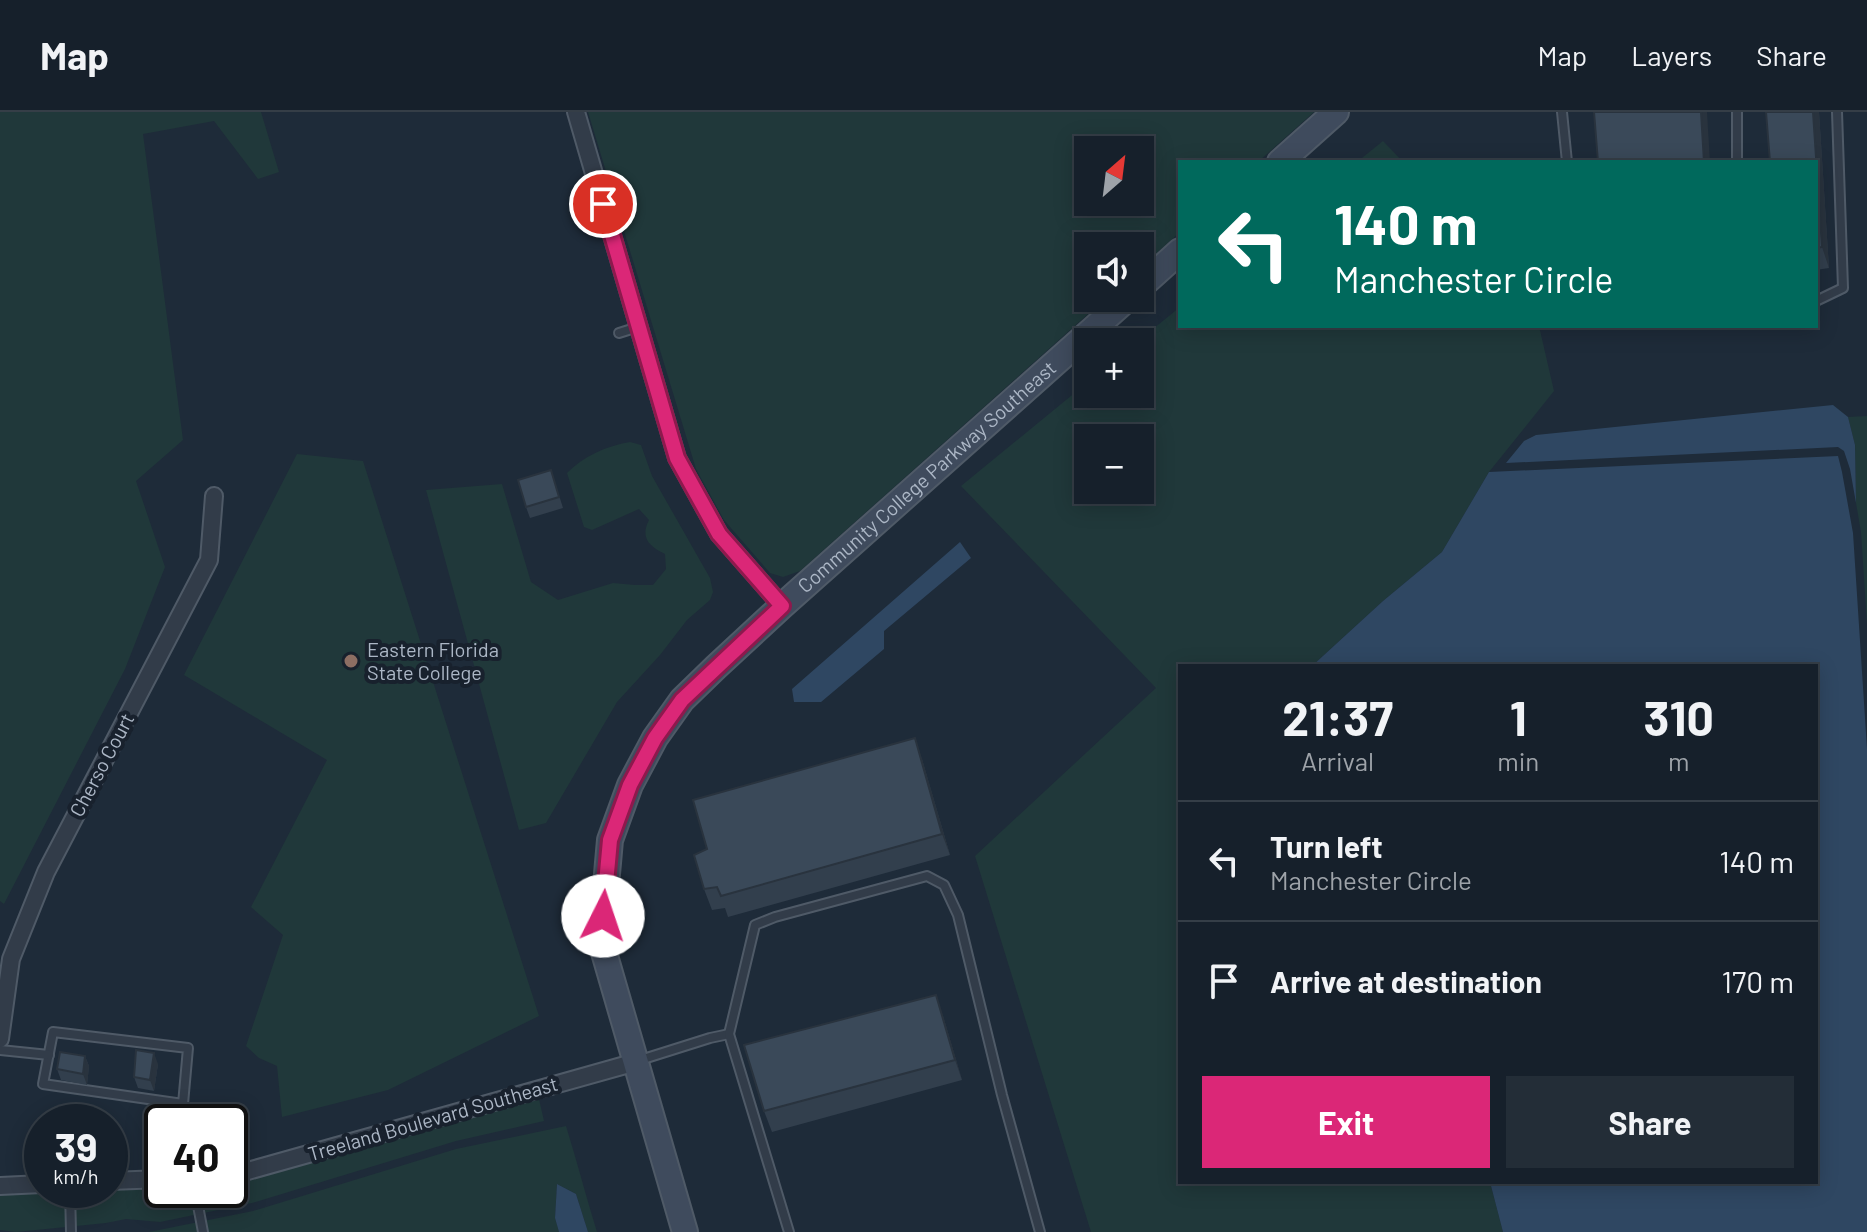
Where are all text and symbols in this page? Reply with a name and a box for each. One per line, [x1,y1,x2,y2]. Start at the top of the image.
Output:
text: Map [40,32,109,78]
text: Map [1537,38,1587,72]
text: Layers [1631,38,1712,72]
text: Share [1756,38,1827,72]
north arrow [1074,136,1154,216]
map controls [1074,136,1154,504]
pin [569,170,637,238]
icon: arrive [581,182,625,226]
text: 140 m [1334,189,1478,256]
icon: left [1202,192,1306,296]
button: sound [1074,232,1154,312]
text: Manchester Circle [1334,257,1614,300]
button: + [1074,328,1154,408]
street label: Community College Parkway Southeast [792,355,1060,597]
button: − [1074,424,1154,504]
place label: Eastern Florida State College [367,637,499,684]
marker: Eastern Florida State College [342,652,360,670]
text: 21:37 [1282,688,1393,746]
text: 1 [1510,688,1527,746]
text: 310 [1644,688,1714,746]
street label: Cherso Court [64,709,138,820]
text: Arrival [1301,745,1374,776]
text: min [1497,745,1539,776]
text: m [1668,745,1689,776]
text: Turn left [1270,828,1383,864]
icon: left [1202,839,1246,883]
text: 140 m [1719,843,1794,879]
text: Manchester Circle [1270,864,1472,895]
position arrow [561,874,645,958]
icon: arrive [1202,959,1246,1003]
text: Arrive at destination [1270,963,1542,999]
text: 170 m [1722,963,1794,999]
street label: Treeland Boulevard Southeast [305,1071,560,1165]
button: Exit [1202,1076,1490,1168]
button: Share [1506,1076,1794,1168]
speed limit sign: 40 [144,1104,248,1208]
text: 39 [55,1122,97,1170]
text: km/h [53,1164,99,1188]

